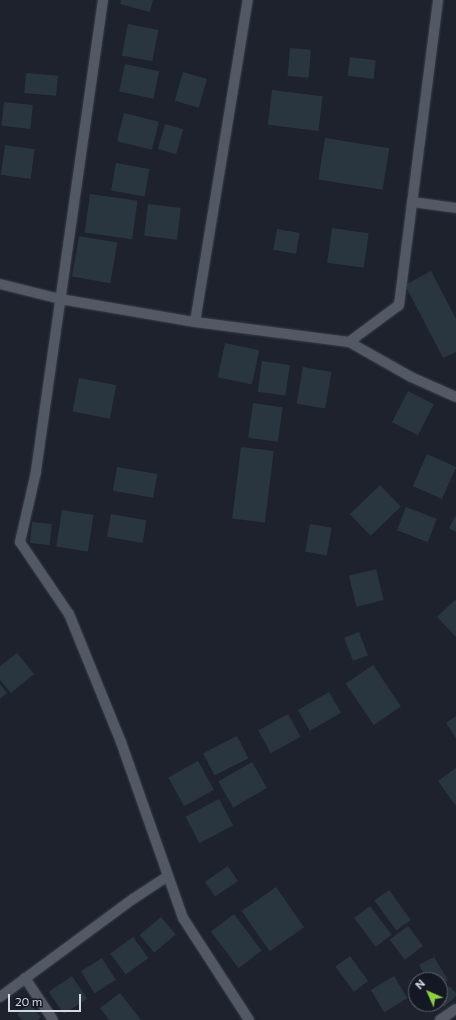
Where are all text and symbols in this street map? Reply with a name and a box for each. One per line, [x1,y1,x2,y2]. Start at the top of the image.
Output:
north arrow [408,972,448,1012]
text: N [412,976,427,991]
scale bar [10,986,83,1012]
text: 20 m [15,994,42,1008]

